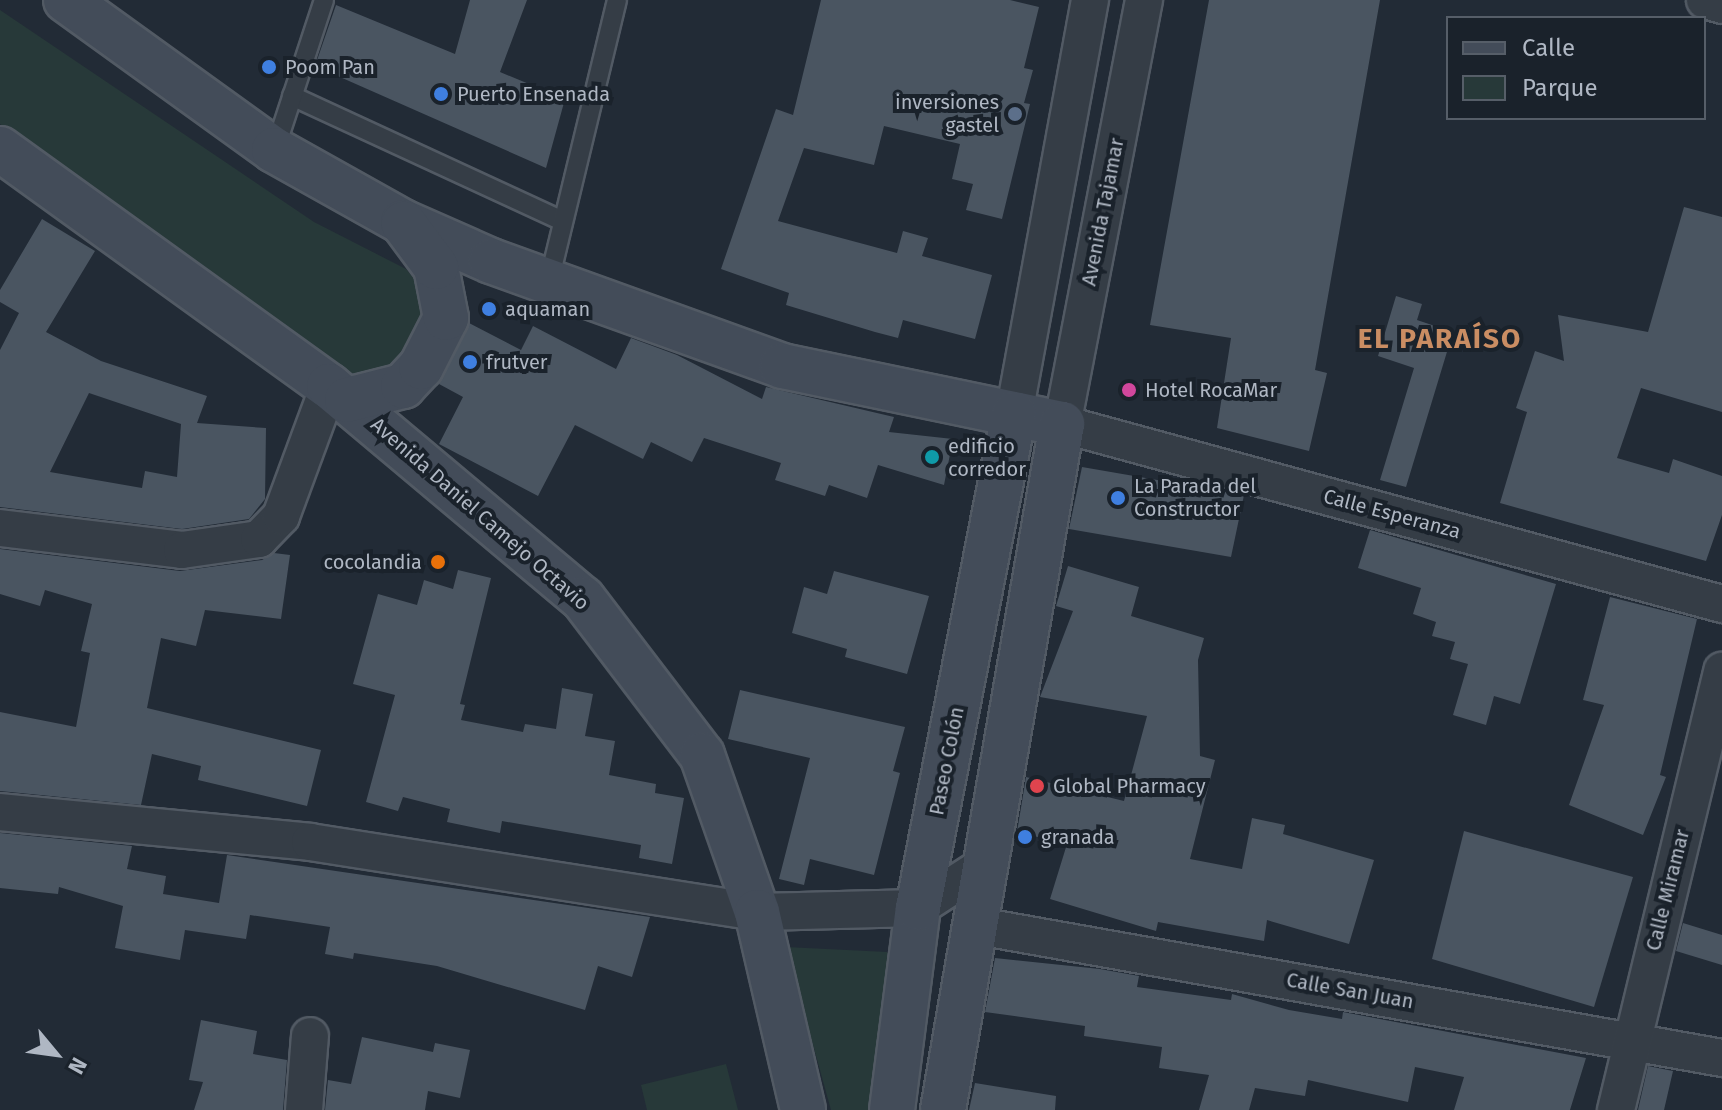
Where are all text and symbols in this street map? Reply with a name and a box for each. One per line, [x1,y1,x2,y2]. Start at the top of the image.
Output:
legend [1446,16,1706,120]
text: Calle [1522,34,1575,62]
place label: Poom Pan [285,55,375,79]
marker: Poom Pan [260,58,278,76]
text: Parque [1522,74,1598,102]
place label: Puerto Ensenada [457,82,610,106]
marker: Puerto Ensenada [432,85,450,103]
place label: inversiones gastel [895,90,999,137]
marker: inversiones gastel [1006,105,1024,123]
street label: Avenida Tajamar [1077,136,1129,288]
place label: aquaman [505,297,590,321]
marker: aquaman [480,300,498,318]
district label: EL PARAÍSO [1358,322,1522,356]
place label: frutver [486,350,548,374]
marker: frutver [461,353,479,371]
place label: Hotel RocaMar [1145,378,1277,402]
marker: Hotel RocaMar [1120,381,1138,399]
street label: Avenida Daniel Camejo Octavio [366,413,594,615]
place label: edificio corredor [948,434,1026,481]
marker: edificio corredor [923,448,941,466]
place label: La Parada del Constructor [1134,474,1256,521]
street label: Calle Esperanza [1321,484,1463,544]
marker: La Parada del Constructor [1109,489,1127,507]
place label: cocolandia [323,550,422,574]
marker: cocolandia [429,553,447,571]
street label: Paseo Colón [925,705,969,817]
place label: Global Pharmacy [1053,774,1206,798]
marker: Global Pharmacy [1028,777,1046,795]
place label: granada [1041,825,1115,849]
street label: Calle Miramar [1641,827,1695,953]
marker: granada [1016,828,1034,846]
street label: Calle San Juan [1285,968,1415,1014]
north arrow [16,1014,96,1094]
text: N [62,1053,93,1079]

